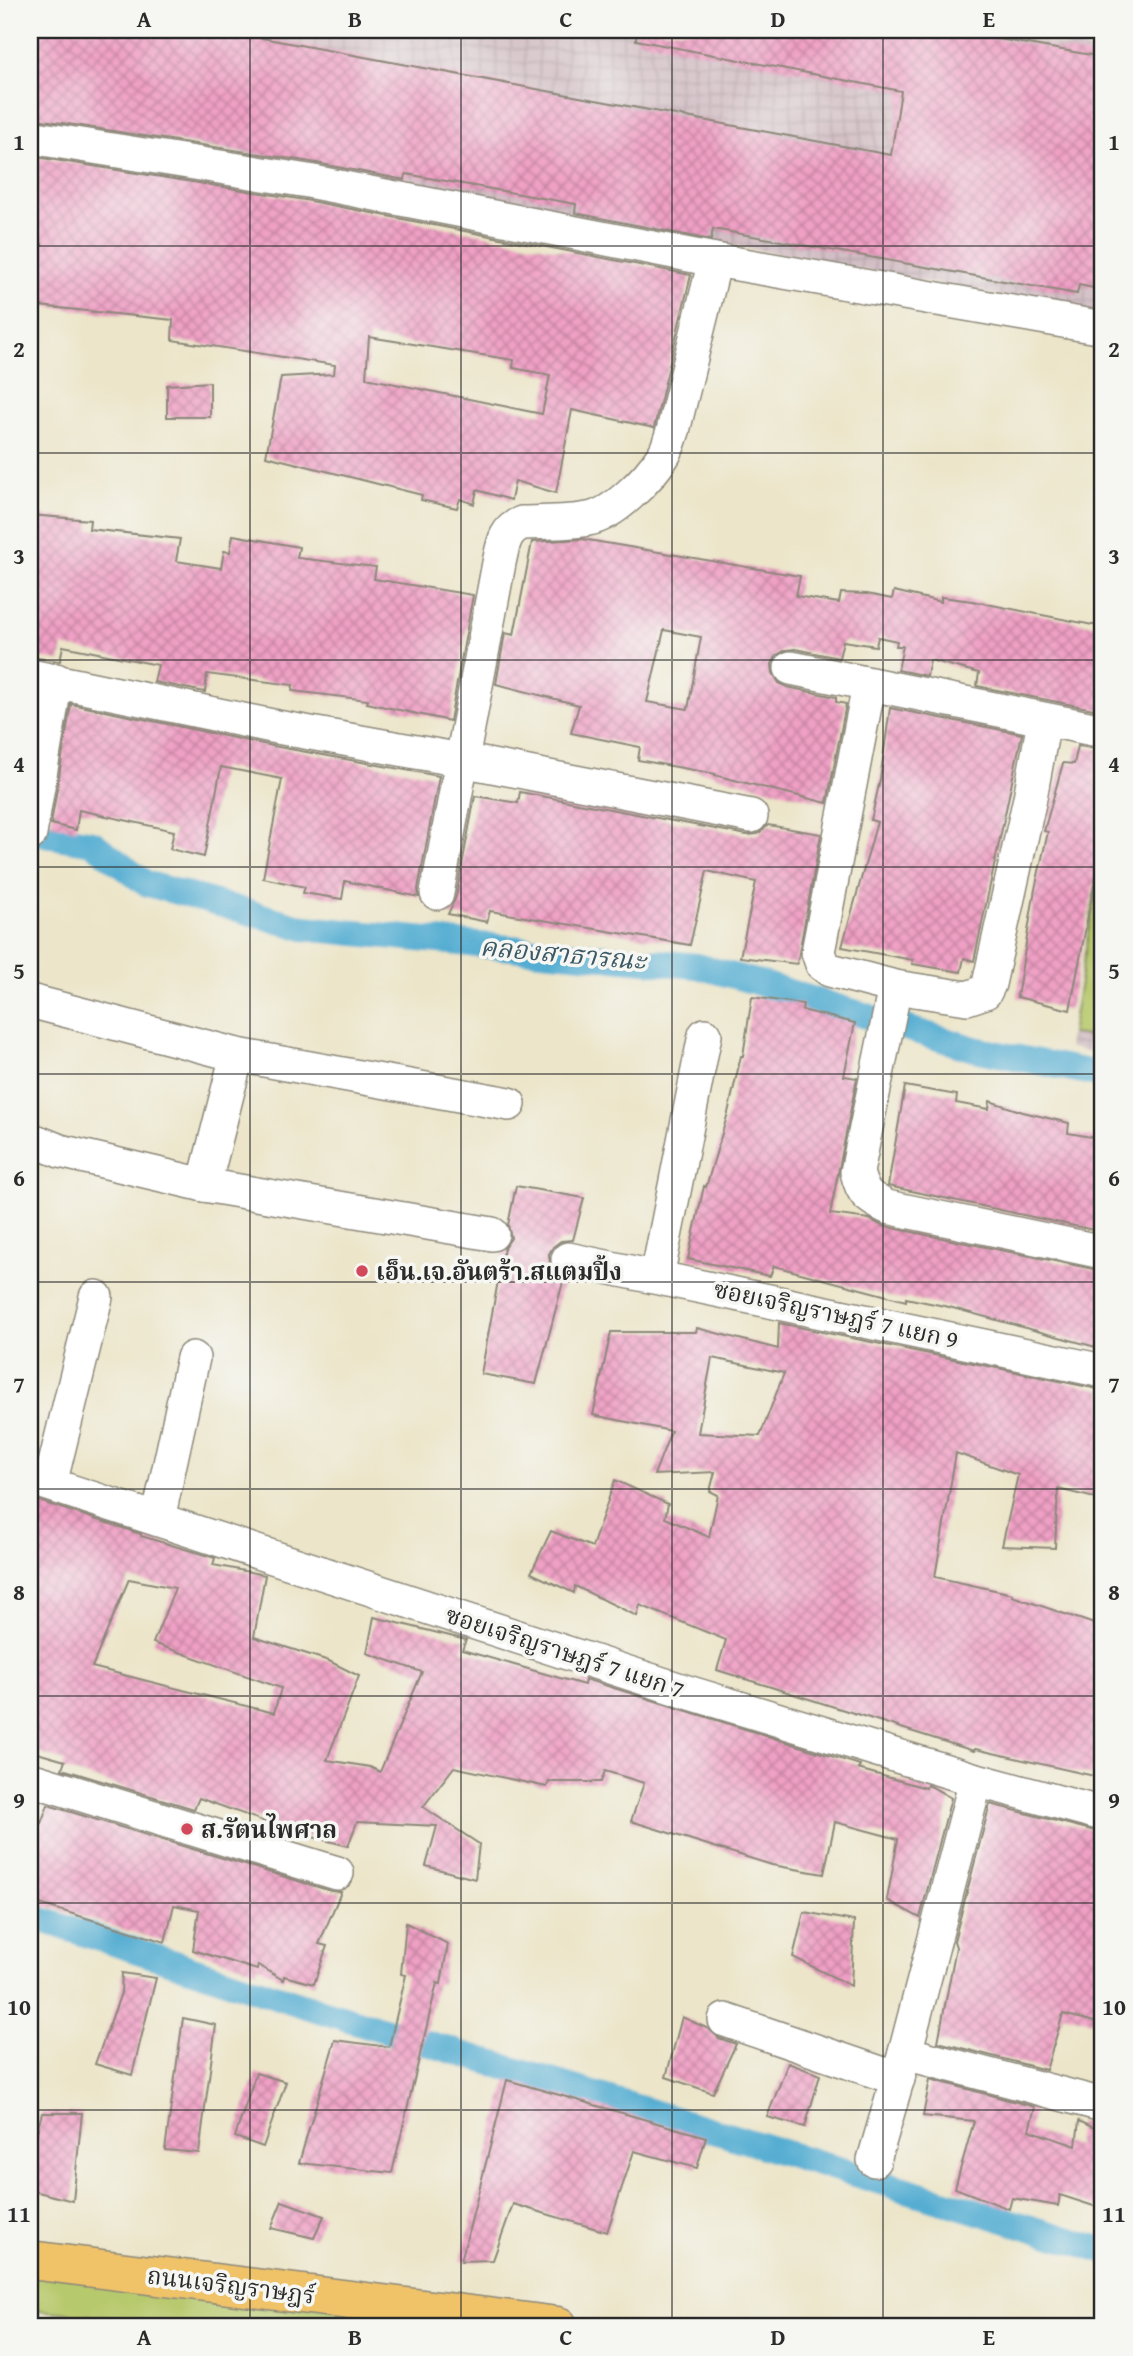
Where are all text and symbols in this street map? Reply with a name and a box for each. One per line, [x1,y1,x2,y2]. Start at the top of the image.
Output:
text: A [137,2,152,35]
text: B [348,2,362,35]
text: C [559,2,573,35]
text: D [771,2,786,35]
text: E [983,2,995,35]
text: 1 [13,125,25,158]
text: 1 [1108,125,1120,158]
text: 2 [13,332,25,365]
text: 2 [1108,332,1120,365]
text: 3 [13,539,25,572]
text: 3 [1108,539,1120,572]
text: 4 [13,747,25,780]
text: 4 [1108,747,1120,780]
water label: คลองสาธารณะ [479,926,650,980]
text: 5 [13,954,25,987]
text: 5 [1108,954,1120,987]
text: 6 [13,1161,25,1194]
text: 6 [1108,1161,1120,1194]
place label: เอ็น.เจ.อันตร้า.สแตมปิ้ง [376,1254,622,1289]
marker: เอ็น.เจ.อันตร้า.สแตมปิ้ง [354,1263,370,1279]
street label: ซอยเจริญราษฎร์ 7 แยก 9 [711,1271,961,1357]
text: 7 [13,1368,25,1401]
text: 7 [1108,1368,1120,1401]
text: 8 [13,1575,25,1608]
text: 8 [1108,1575,1120,1608]
street label: ซอยเจริญราษฎร์ 7 แยก 7 [441,1597,689,1707]
text: 9 [13,1783,25,1816]
text: 9 [1108,1783,1120,1816]
place label: ส.รัตนไพศาล [201,1812,337,1847]
marker: ส.รัตนไพศาล [179,1821,195,1837]
text: 10 [7,1990,31,2023]
text: 10 [1102,1990,1126,2023]
text: 11 [7,2197,31,2230]
text: 11 [1102,2197,1126,2230]
street label: ถนนเจริญราษฎร์ [145,2257,317,2313]
text: A [137,2320,152,2353]
text: B [348,2320,362,2353]
text: C [559,2320,573,2353]
text: D [771,2320,786,2353]
text: E [983,2320,995,2353]

